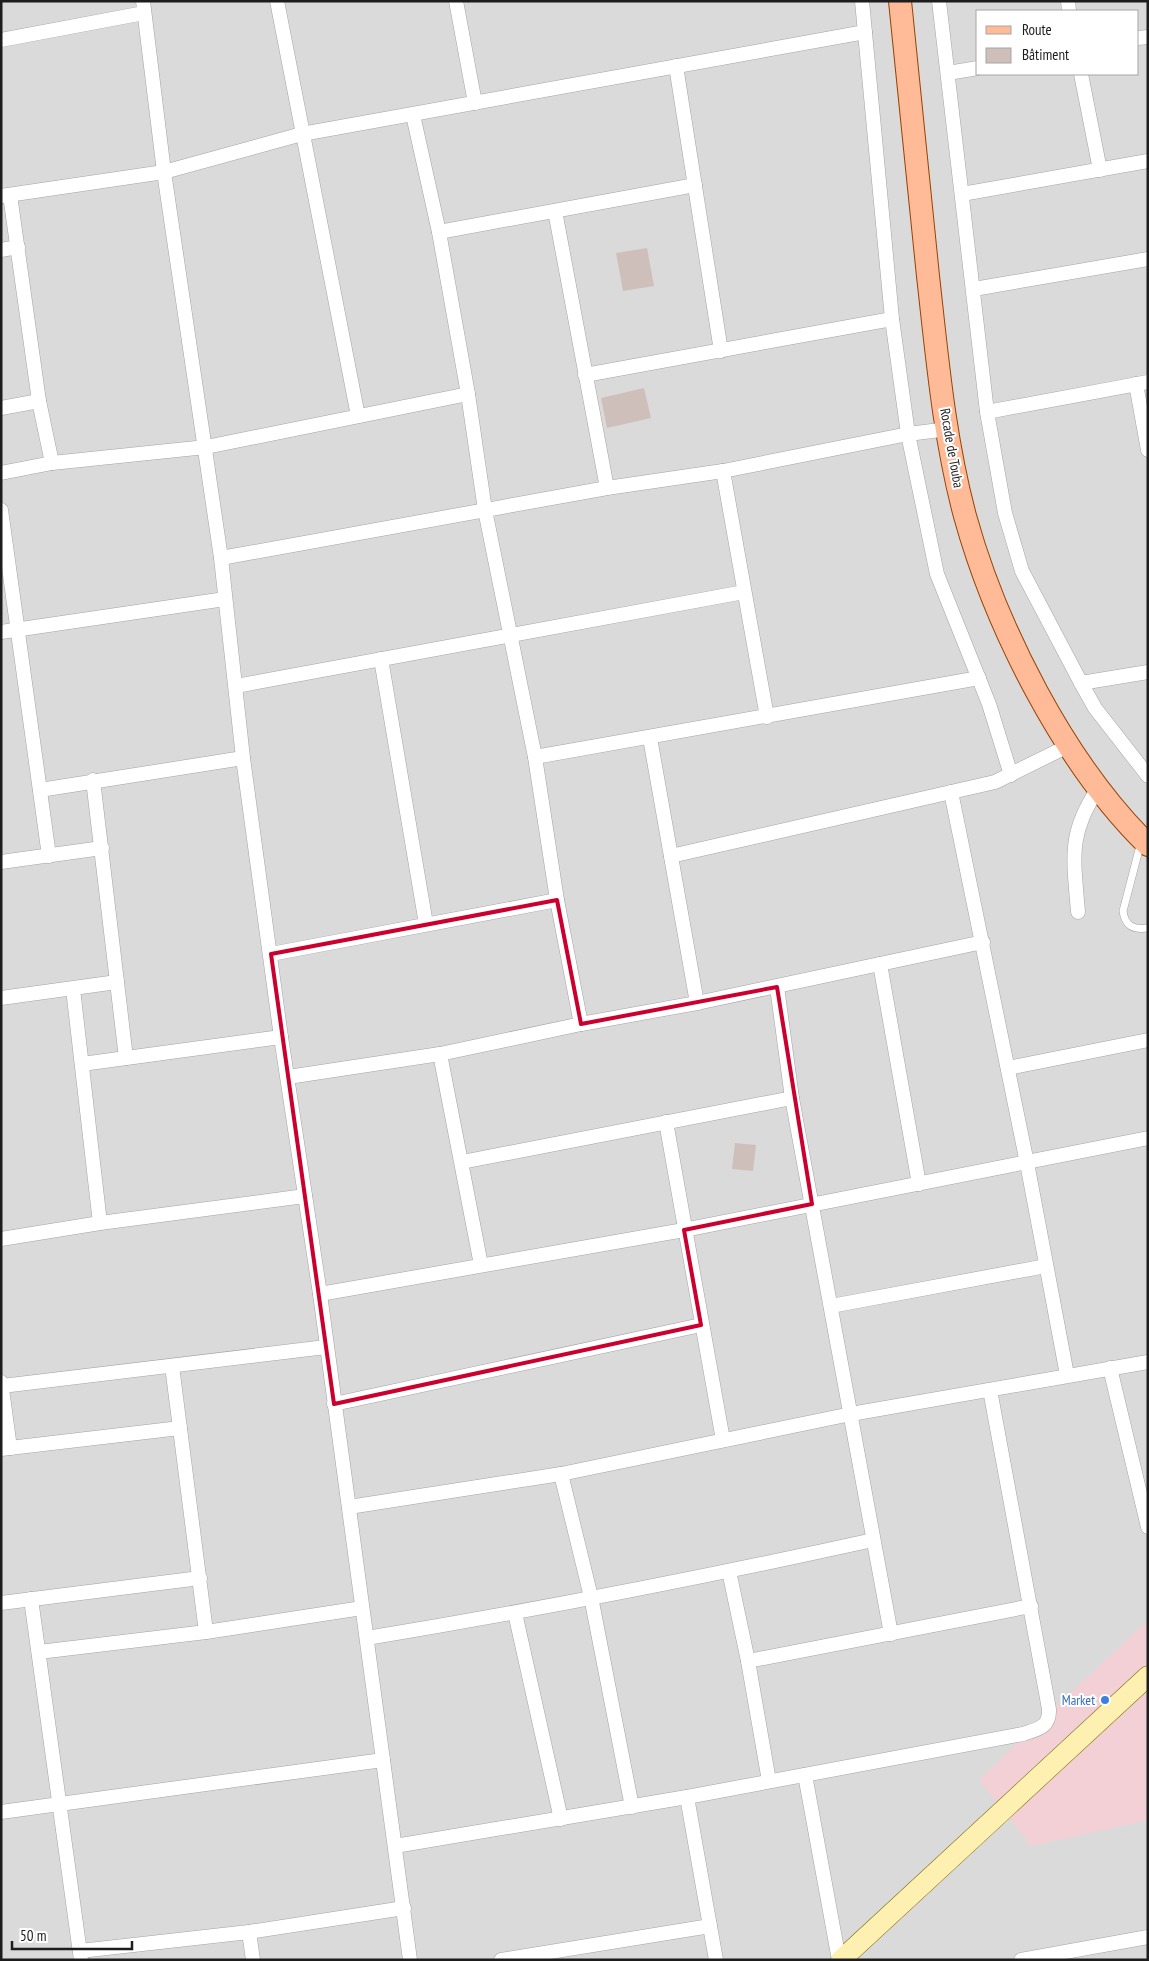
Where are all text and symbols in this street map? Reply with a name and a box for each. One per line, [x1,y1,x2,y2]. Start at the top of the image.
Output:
legend [976,10,1139,75]
text: Route [1022,20,1052,39]
text: Bâtiment [1022,45,1069,64]
street label: Rocade de Touba [936,407,968,489]
place label: Market [1062,1691,1095,1709]
marker: Market [1099,1694,1111,1706]
scale bar [12,1918,132,1950]
text: 50 m [20,1926,46,1945]

